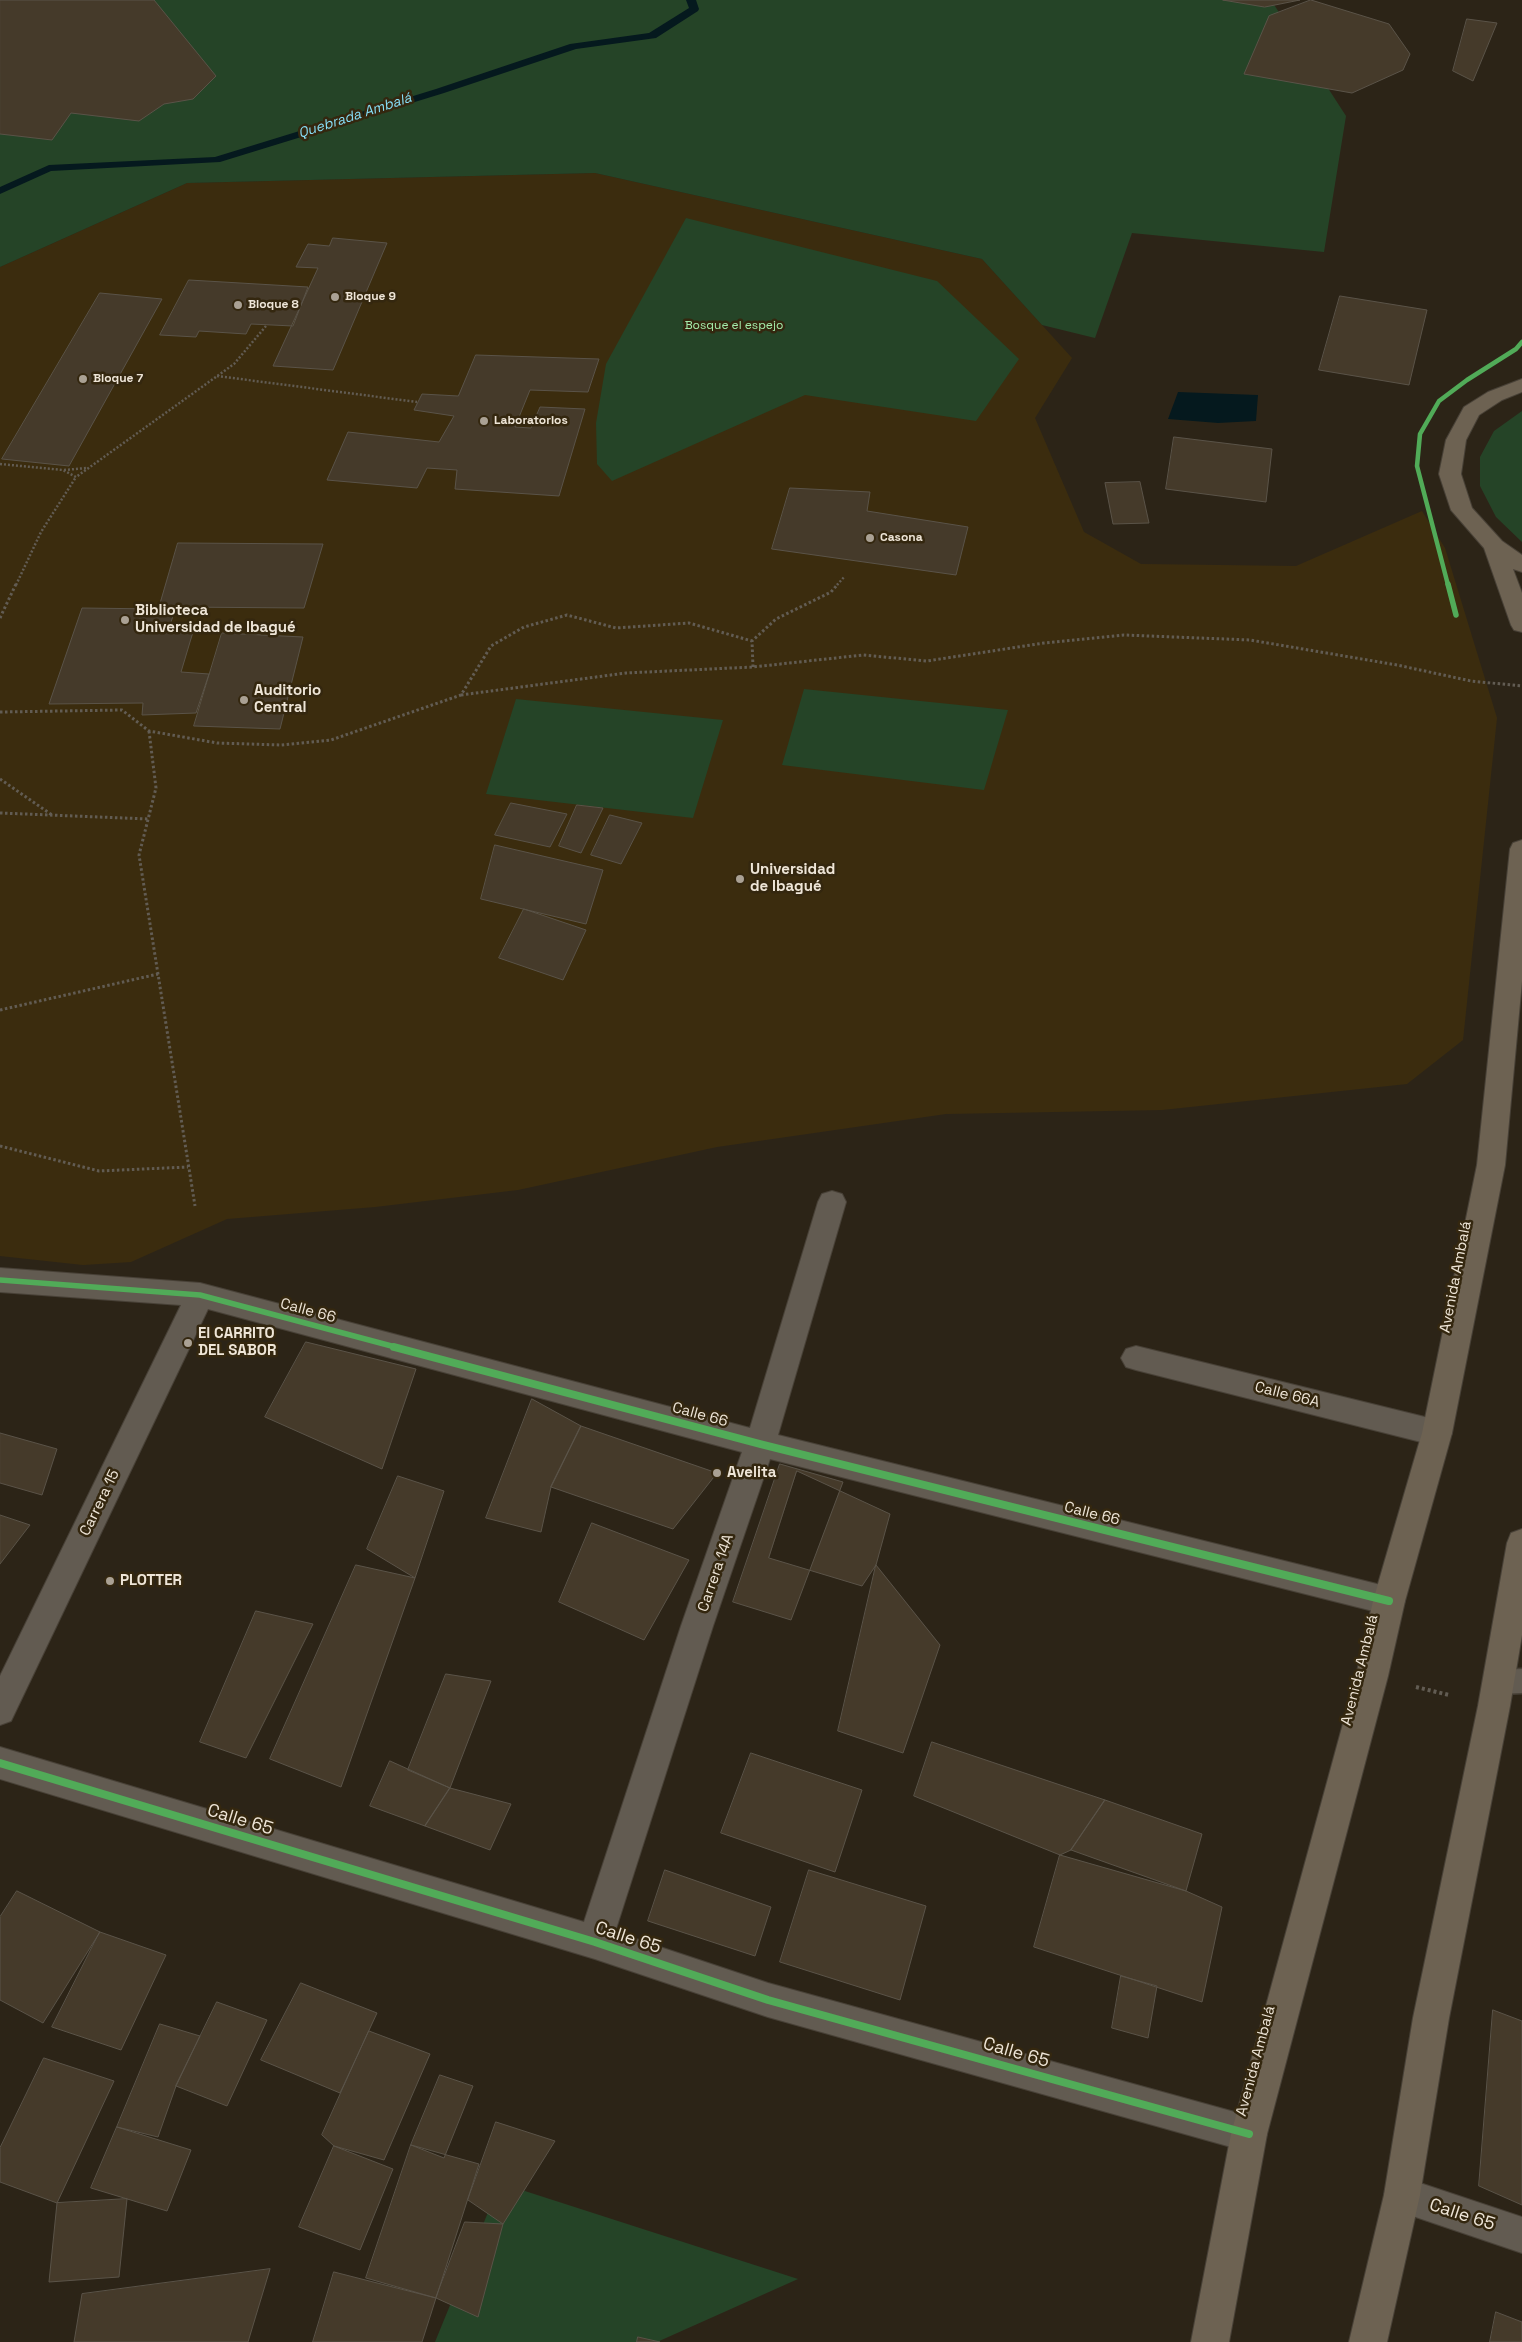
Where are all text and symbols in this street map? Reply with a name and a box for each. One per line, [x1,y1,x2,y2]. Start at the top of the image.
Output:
water label: Quebrada Ambalá [296,90,414,142]
place label: Bloque 9 [345,290,396,304]
marker: Bloque 9 [329,291,341,303]
place label: Bloque 8 [248,298,299,312]
marker: Bloque 8 [232,299,244,311]
park label: Bosque el espejo [685,319,783,333]
place label: Bloque 7 [93,372,143,386]
marker: Bloque 7 [77,373,89,385]
place label: Laboratorios [494,414,568,428]
marker: Laboratorios [478,415,490,427]
place label: Casona [880,531,923,545]
marker: Casona [864,532,876,544]
place label: Biblioteca Universidad de Ibagué [135,602,296,637]
marker: Biblioteca Universidad de Ibagué [119,614,131,626]
place label: Auditorio Central [254,682,321,717]
marker: Auditorio Central [238,694,250,706]
place label: Universidad de Ibagué [750,861,835,896]
marker: Universidad de Ibagué [734,873,746,885]
street label: Avenida Ambalá [1436,1219,1476,1335]
street label: Calle 66 [278,1295,338,1327]
place label: El CARRITO DEL SABOR [198,1325,276,1360]
marker: El CARRITO DEL SABOR [182,1337,194,1349]
street label: Calle 66A [1253,1378,1321,1412]
street label: Calle 66 [670,1399,730,1431]
place label: Avelita [727,1464,777,1482]
street label: Carrera 15 [76,1467,124,1539]
marker: Avelita [711,1467,723,1479]
street label: Calle 66 [1062,1498,1122,1530]
street label: Carrera 14A [694,1532,738,1614]
place label: PLOTTER [120,1572,182,1590]
marker: PLOTTER [104,1575,116,1587]
street label: Avenida Ambalá [1338,1613,1382,1727]
street label: Calle 65 [204,1800,276,1840]
street label: Calle 65 [592,1917,664,1959]
street label: Avenida Ambalá [1233,2004,1279,2118]
street label: Calle 65 [980,2033,1052,2073]
street label: Calle 65 [1426,2194,1498,2236]

